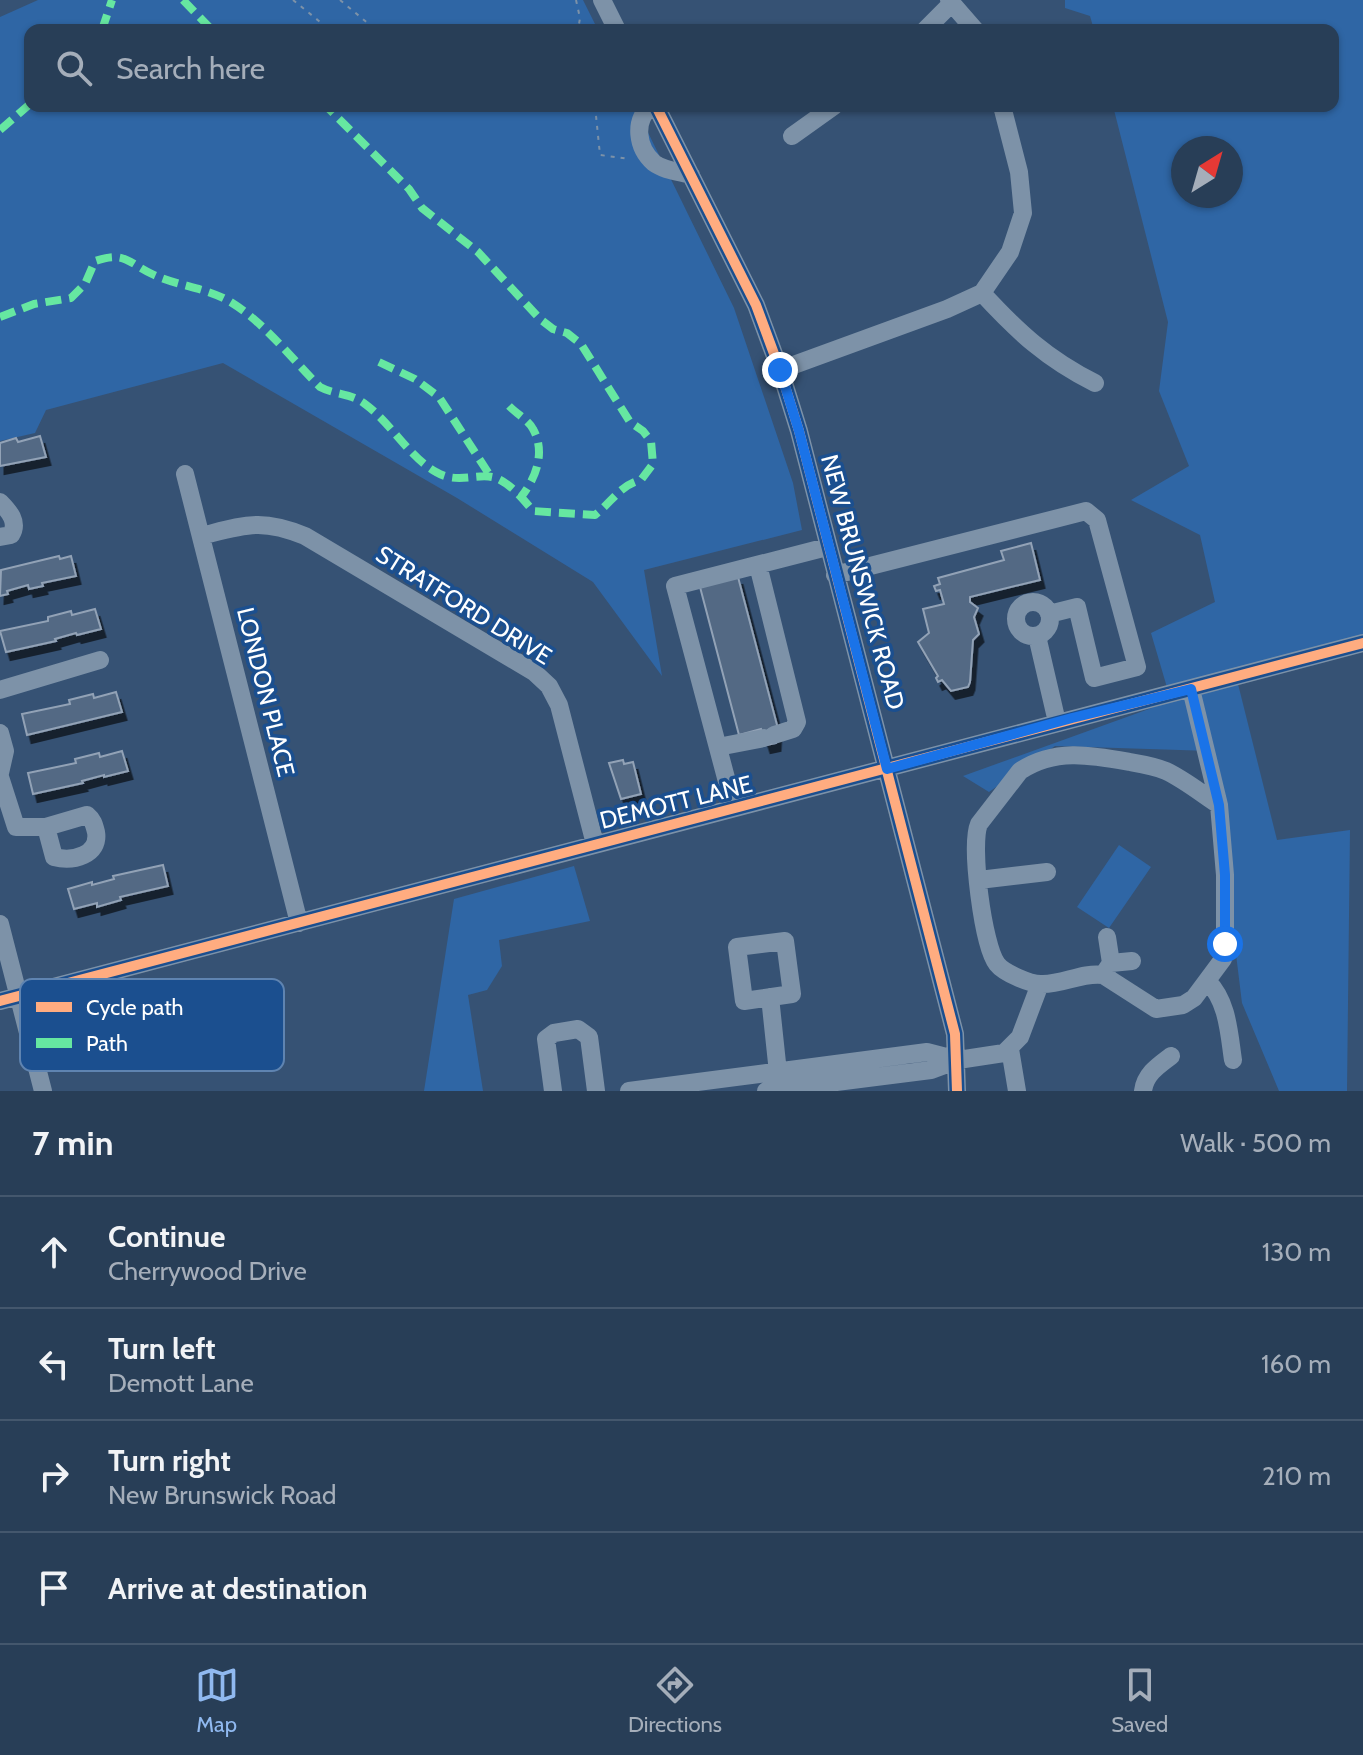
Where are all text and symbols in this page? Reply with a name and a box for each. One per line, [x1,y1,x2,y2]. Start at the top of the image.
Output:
search box [24,24,1339,112]
icon: search [52,46,96,90]
text: Search here [116,50,265,87]
north arrow [1171,136,1243,208]
route end [762,352,798,388]
street label: NEW BRUNSWICK ROAD [815,451,911,713]
street label: STRATFORD DRIVE [371,539,557,671]
street label: LONDON PLACE [231,604,301,780]
street label: DEMOTT LANE [597,769,755,835]
route start [1207,926,1243,962]
legend [20,979,284,1071]
text: Cycle path [86,994,184,1021]
text: Path [86,1030,128,1057]
text: 7 min [32,1122,113,1164]
text: Walk · 500 m [1180,1127,1331,1159]
text: Continue [108,1218,225,1255]
icon: ahead [32,1230,76,1274]
text: 130 m [1262,1236,1331,1268]
text: Cherrywood Drive [108,1255,307,1287]
text: Turn left [108,1330,216,1367]
icon: left [32,1342,76,1386]
text: 160 m [1261,1348,1331,1380]
text: Demott Lane [108,1367,254,1399]
text: Turn right [108,1442,231,1479]
icon: right [32,1454,76,1498]
text: 210 m [1262,1460,1331,1492]
text: New Brunswick Road [108,1479,337,1511]
icon: arrive [32,1566,76,1610]
text: Arrive at destination [108,1570,368,1607]
tab: Map [195,1663,239,1738]
tab: Directions [628,1663,722,1738]
tab: Saved [1111,1663,1168,1738]

